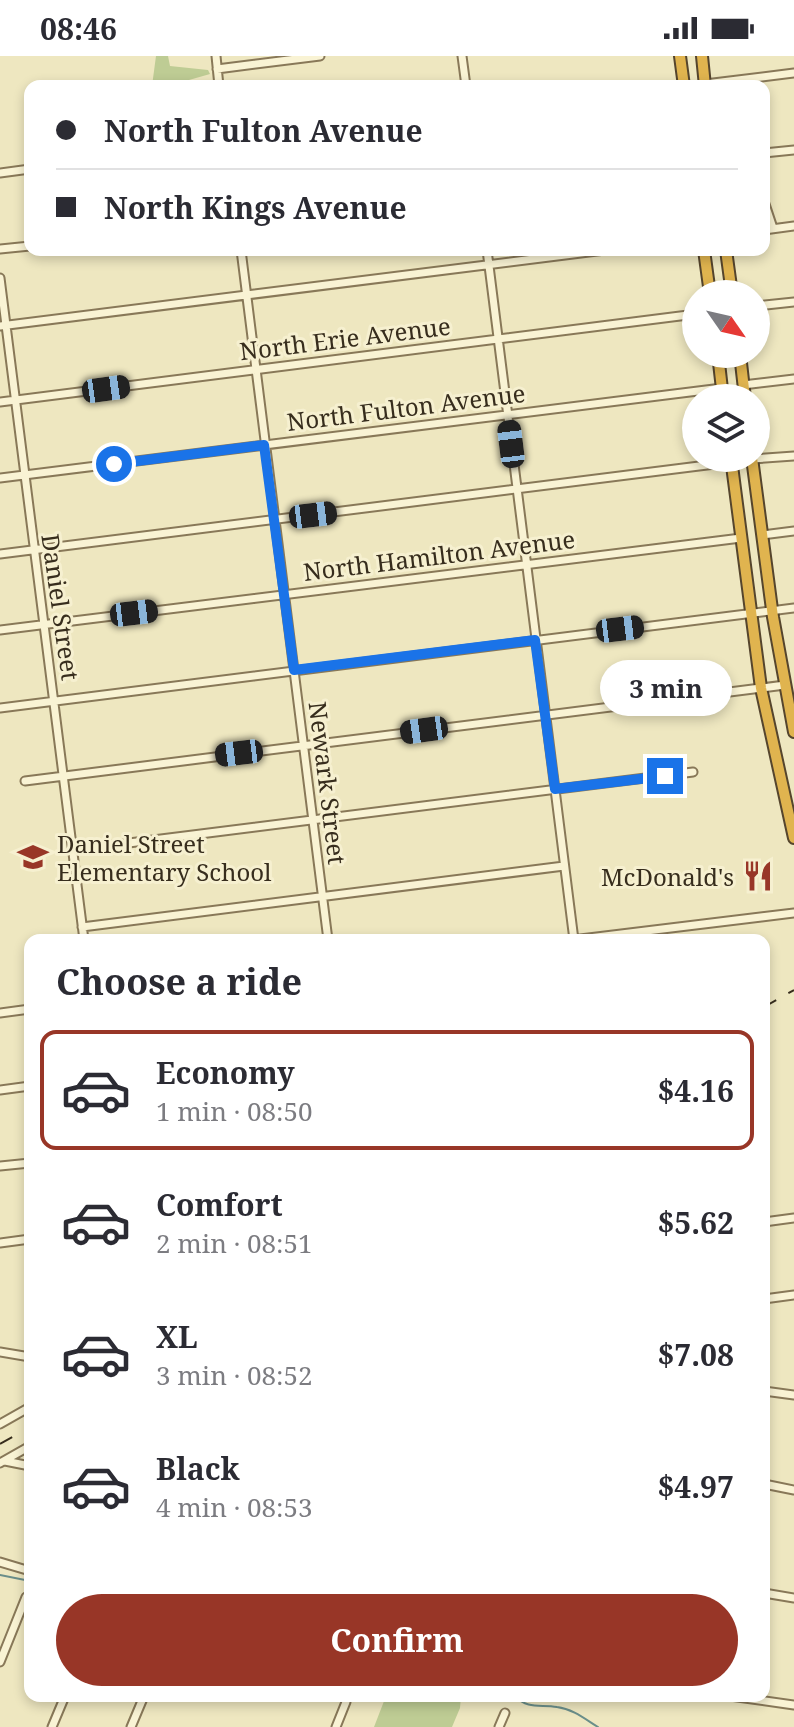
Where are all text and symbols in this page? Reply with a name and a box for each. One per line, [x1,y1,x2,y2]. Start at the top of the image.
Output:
text: 08:46 [40,8,117,49]
text: North Fulton Avenue [104,110,423,151]
text: North Kings Avenue [104,187,407,228]
north arrow [682,280,770,368]
map controls [682,280,770,472]
street label: North Erie Avenue [238,309,452,367]
car [81,374,131,404]
street label: North Fulton Avenue [285,376,527,438]
button: layers [682,384,770,472]
car [496,419,526,469]
route start [96,446,132,482]
car [288,500,338,530]
street label: North Hamilton Avenue [301,522,577,588]
street label: Daniel Street [34,532,88,682]
car [109,598,159,628]
car [595,614,645,644]
callout: 3 min [599,660,731,716]
text: 3 min [629,670,703,706]
street label: Newark Street [302,700,354,866]
car [399,715,449,745]
car [214,738,264,768]
route end [647,758,683,794]
place label: Daniel Street Elementary School [57,827,272,888]
school or university icon: Daniel Street Elementary School [16,840,50,874]
restaurant icon: McDonald's [741,859,775,893]
place label: McDonald's [601,860,734,893]
text: Choose a ride [56,957,302,1006]
text: Economy [156,1052,295,1093]
icon: car [60,1054,132,1126]
text: $4.16 [657,1070,734,1111]
text: 1 min · 08:50 [156,1093,313,1129]
text: Comfort [156,1184,283,1225]
icon: car [60,1186,132,1258]
text: $5.62 [657,1202,734,1243]
text: 2 min · 08:51 [156,1225,313,1261]
text: XL [156,1316,198,1357]
icon: car [60,1318,132,1390]
text: $7.08 [657,1334,734,1375]
text: 3 min · 08:52 [156,1357,313,1393]
text: Black [156,1448,240,1489]
icon: car [60,1450,132,1522]
text: $4.97 [657,1466,734,1507]
text: 4 min · 08:53 [156,1489,313,1525]
button: Confirm [56,1594,738,1686]

